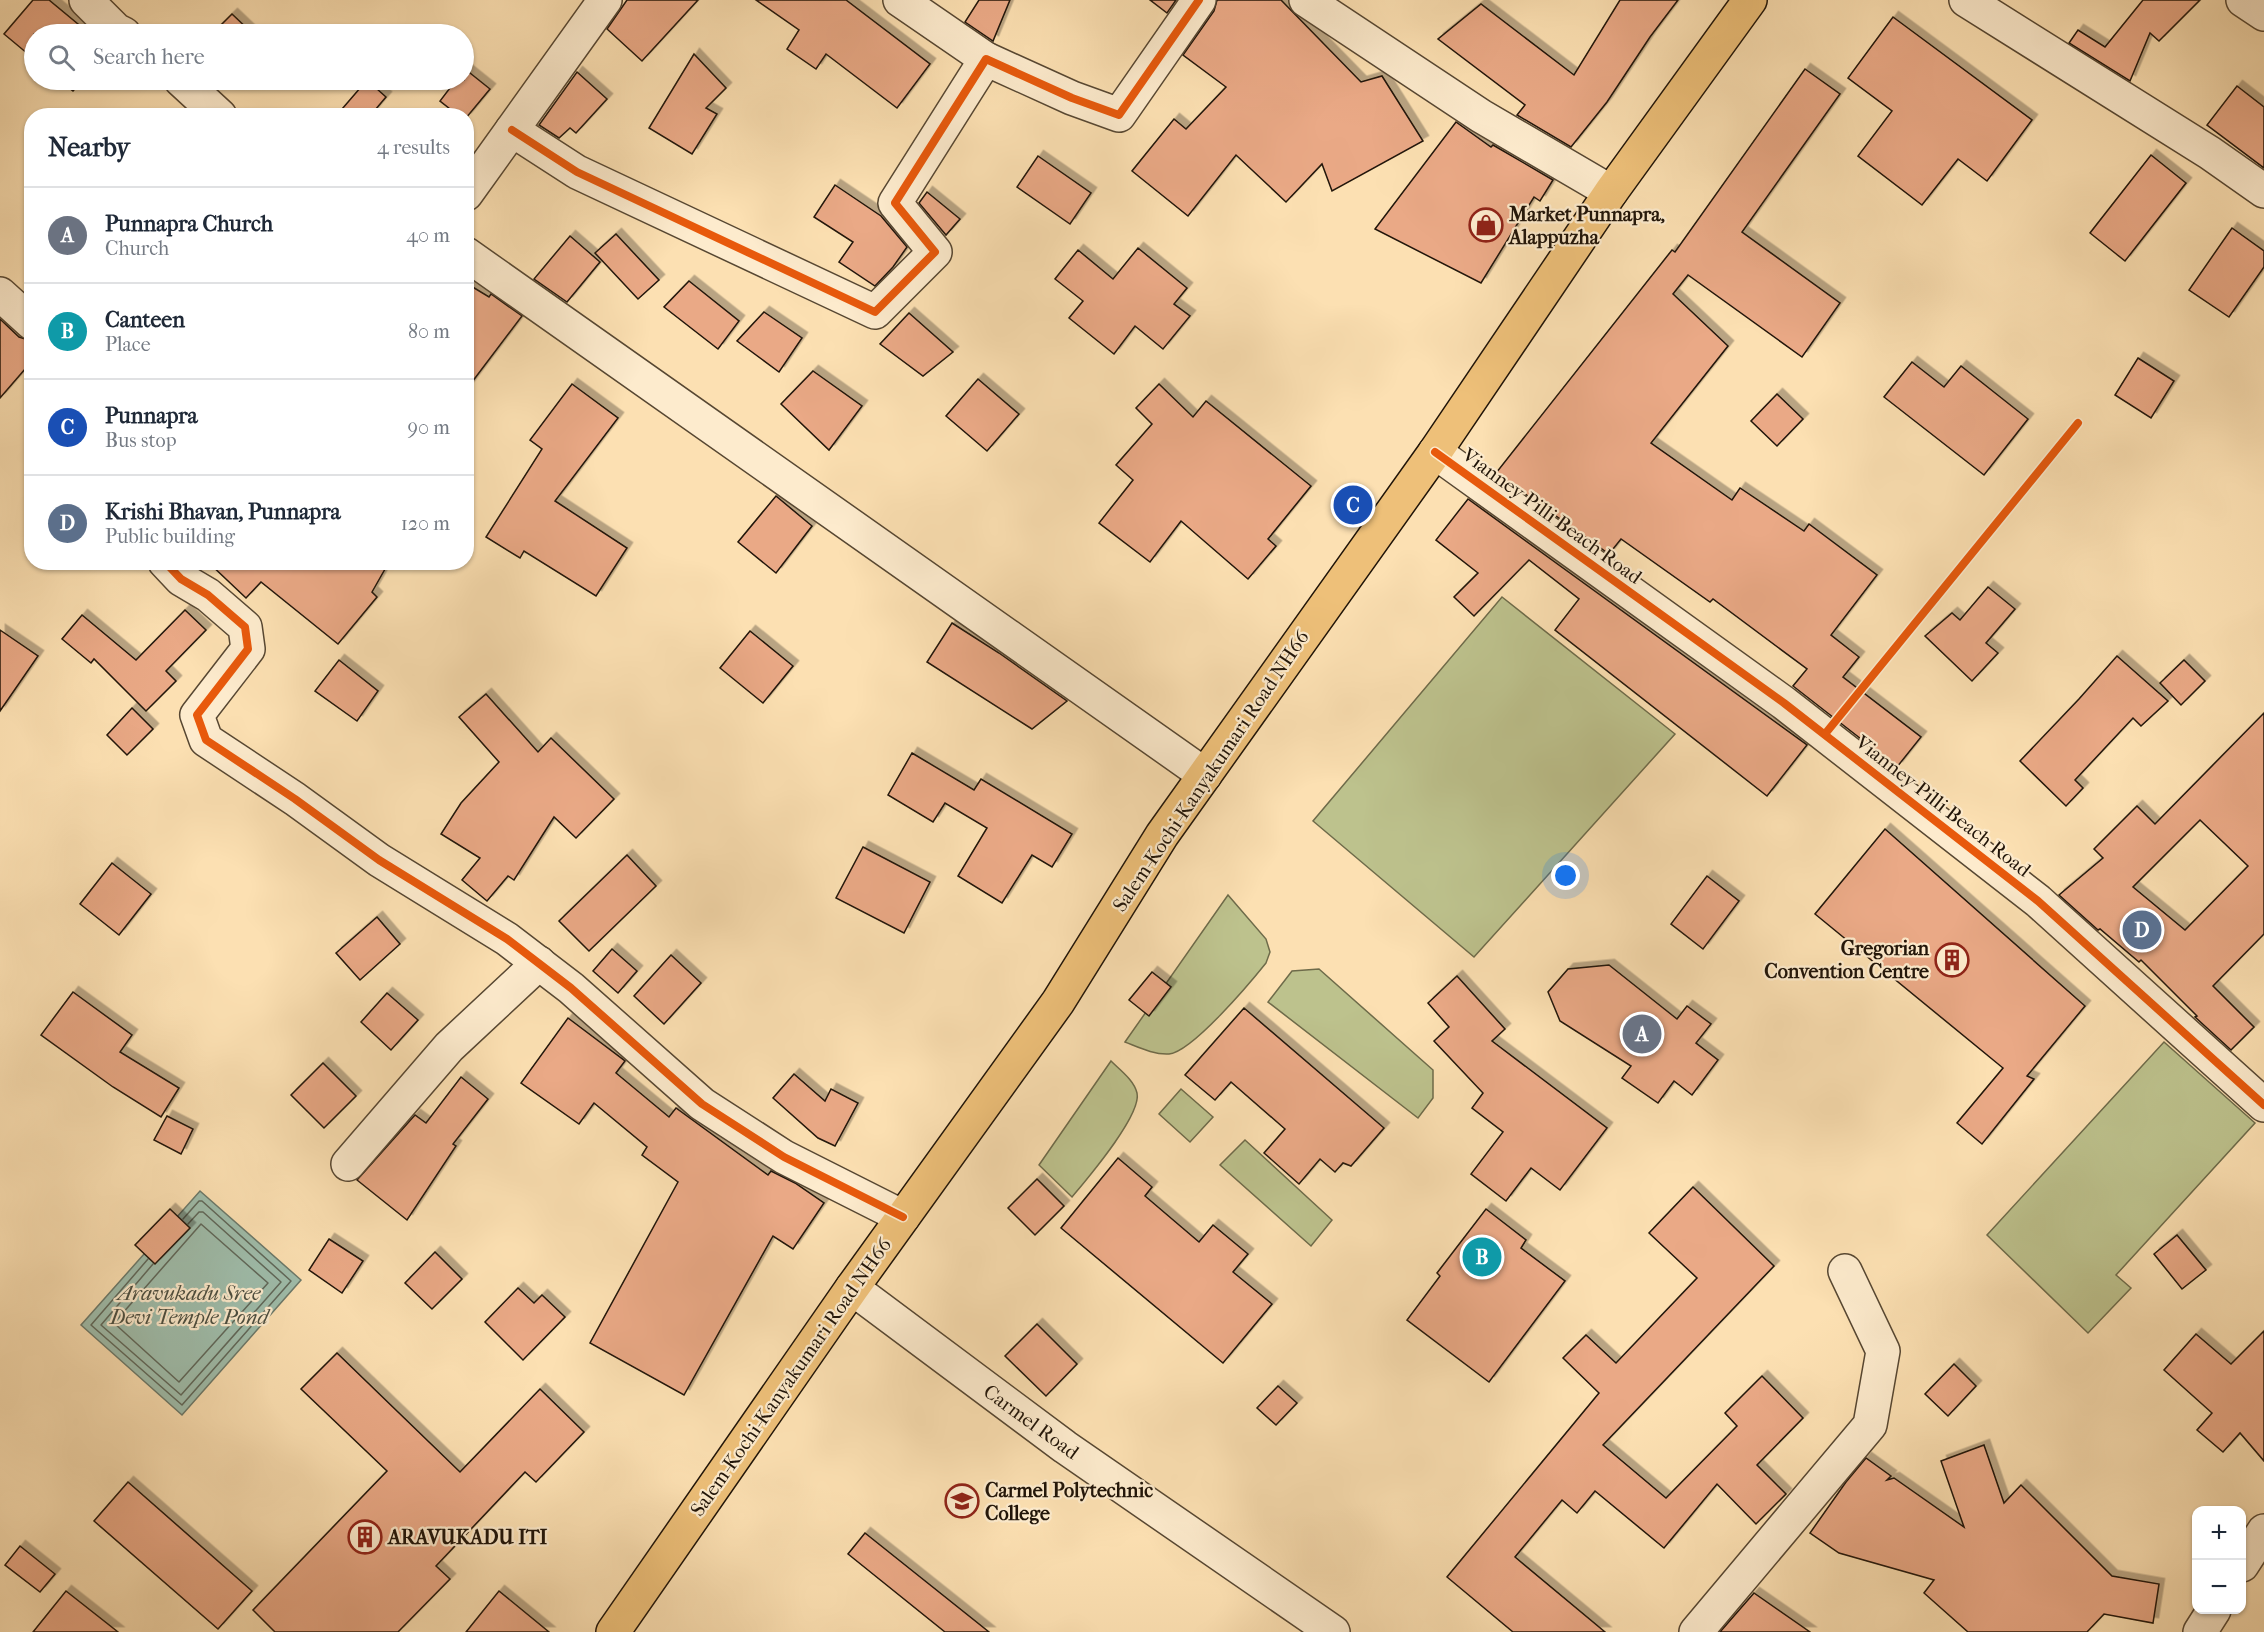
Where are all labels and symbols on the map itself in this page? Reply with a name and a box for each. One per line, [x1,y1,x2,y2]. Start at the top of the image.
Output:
place label: Market Punnapra, Alappuzha [1507,203,1665,249]
shop icon: Market Punnapra, Alappuzha [1468,207,1504,243]
street label: Vianney Pilli Beach Road [1457,443,1647,589]
pin: C [1334,482,1372,528]
street label: Salem-Kochi-Kanyakumari Road NH66 [1108,626,1314,916]
street label: Vianney Pilli Beach Road [1850,730,2036,882]
your location [1551,861,1580,890]
pin: D [2122,908,2162,952]
place label: Gregorian Convention Centre [1764,937,1929,983]
building icon: Gregorian Convention Centre [1934,942,1970,978]
pin: A [1622,1012,1662,1056]
street label: Salem-Kochi-Kanyakumari Road NH66 [686,1233,896,1521]
pin: B [1462,1234,1502,1280]
water label: Aravukadu Sree Devi Temple Pond [108,1281,270,1329]
street label: Carmel Road [979,1380,1084,1465]
place label: Carmel Polytechnic College [985,1479,1153,1525]
school or university icon: Carmel Polytechnic College [944,1483,980,1519]
building icon: ARAVUKADU ITI [347,1519,383,1555]
place label: ARAVUKADU ITI [386,1526,547,1549]

